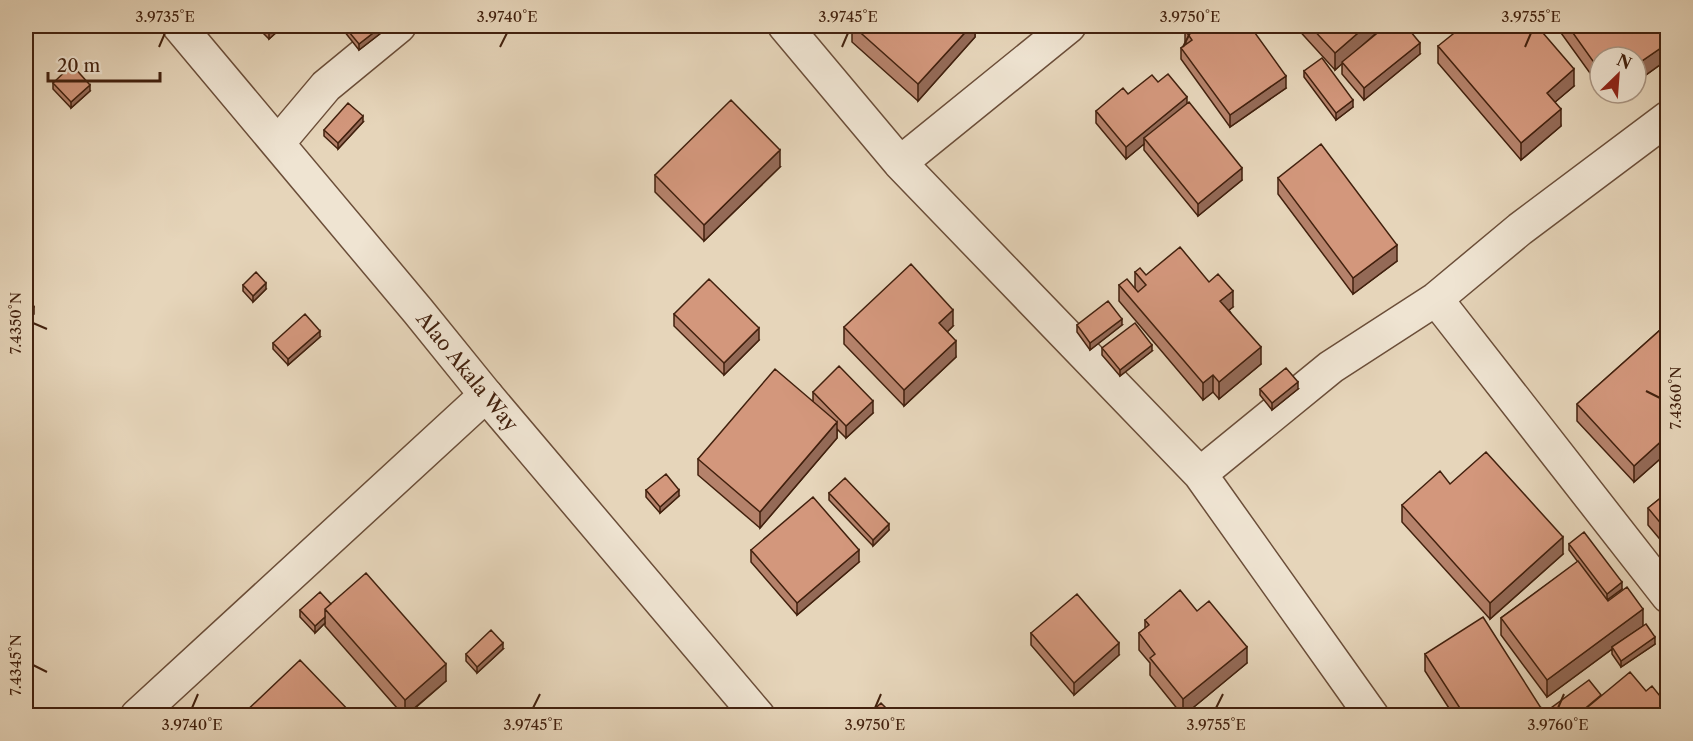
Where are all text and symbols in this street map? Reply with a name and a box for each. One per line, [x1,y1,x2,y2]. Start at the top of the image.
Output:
text: 3.9735°E [135,7,195,26]
text: 3.9740°E [476,7,538,26]
text: 3.9745°E [818,7,878,26]
text: 3.9750°E [1160,7,1220,26]
text: 3.9755°E [1501,7,1561,26]
scale bar [48,45,160,83]
north arrow [1588,45,1648,105]
text: N [1614,49,1635,73]
text: 20 m [57,55,101,77]
text: 7.4350°N [6,292,25,354]
street label: Alao Akala Way [411,306,524,437]
text: 7.4360°N [1666,366,1685,430]
text: 7.4345°N [6,634,25,696]
text: 3.9740°E [161,715,223,734]
text: 3.9745°E [503,715,563,734]
text: 3.9750°E [845,715,905,734]
text: 3.9755°E [1186,715,1246,734]
text: 3.9760°E [1527,715,1589,734]

